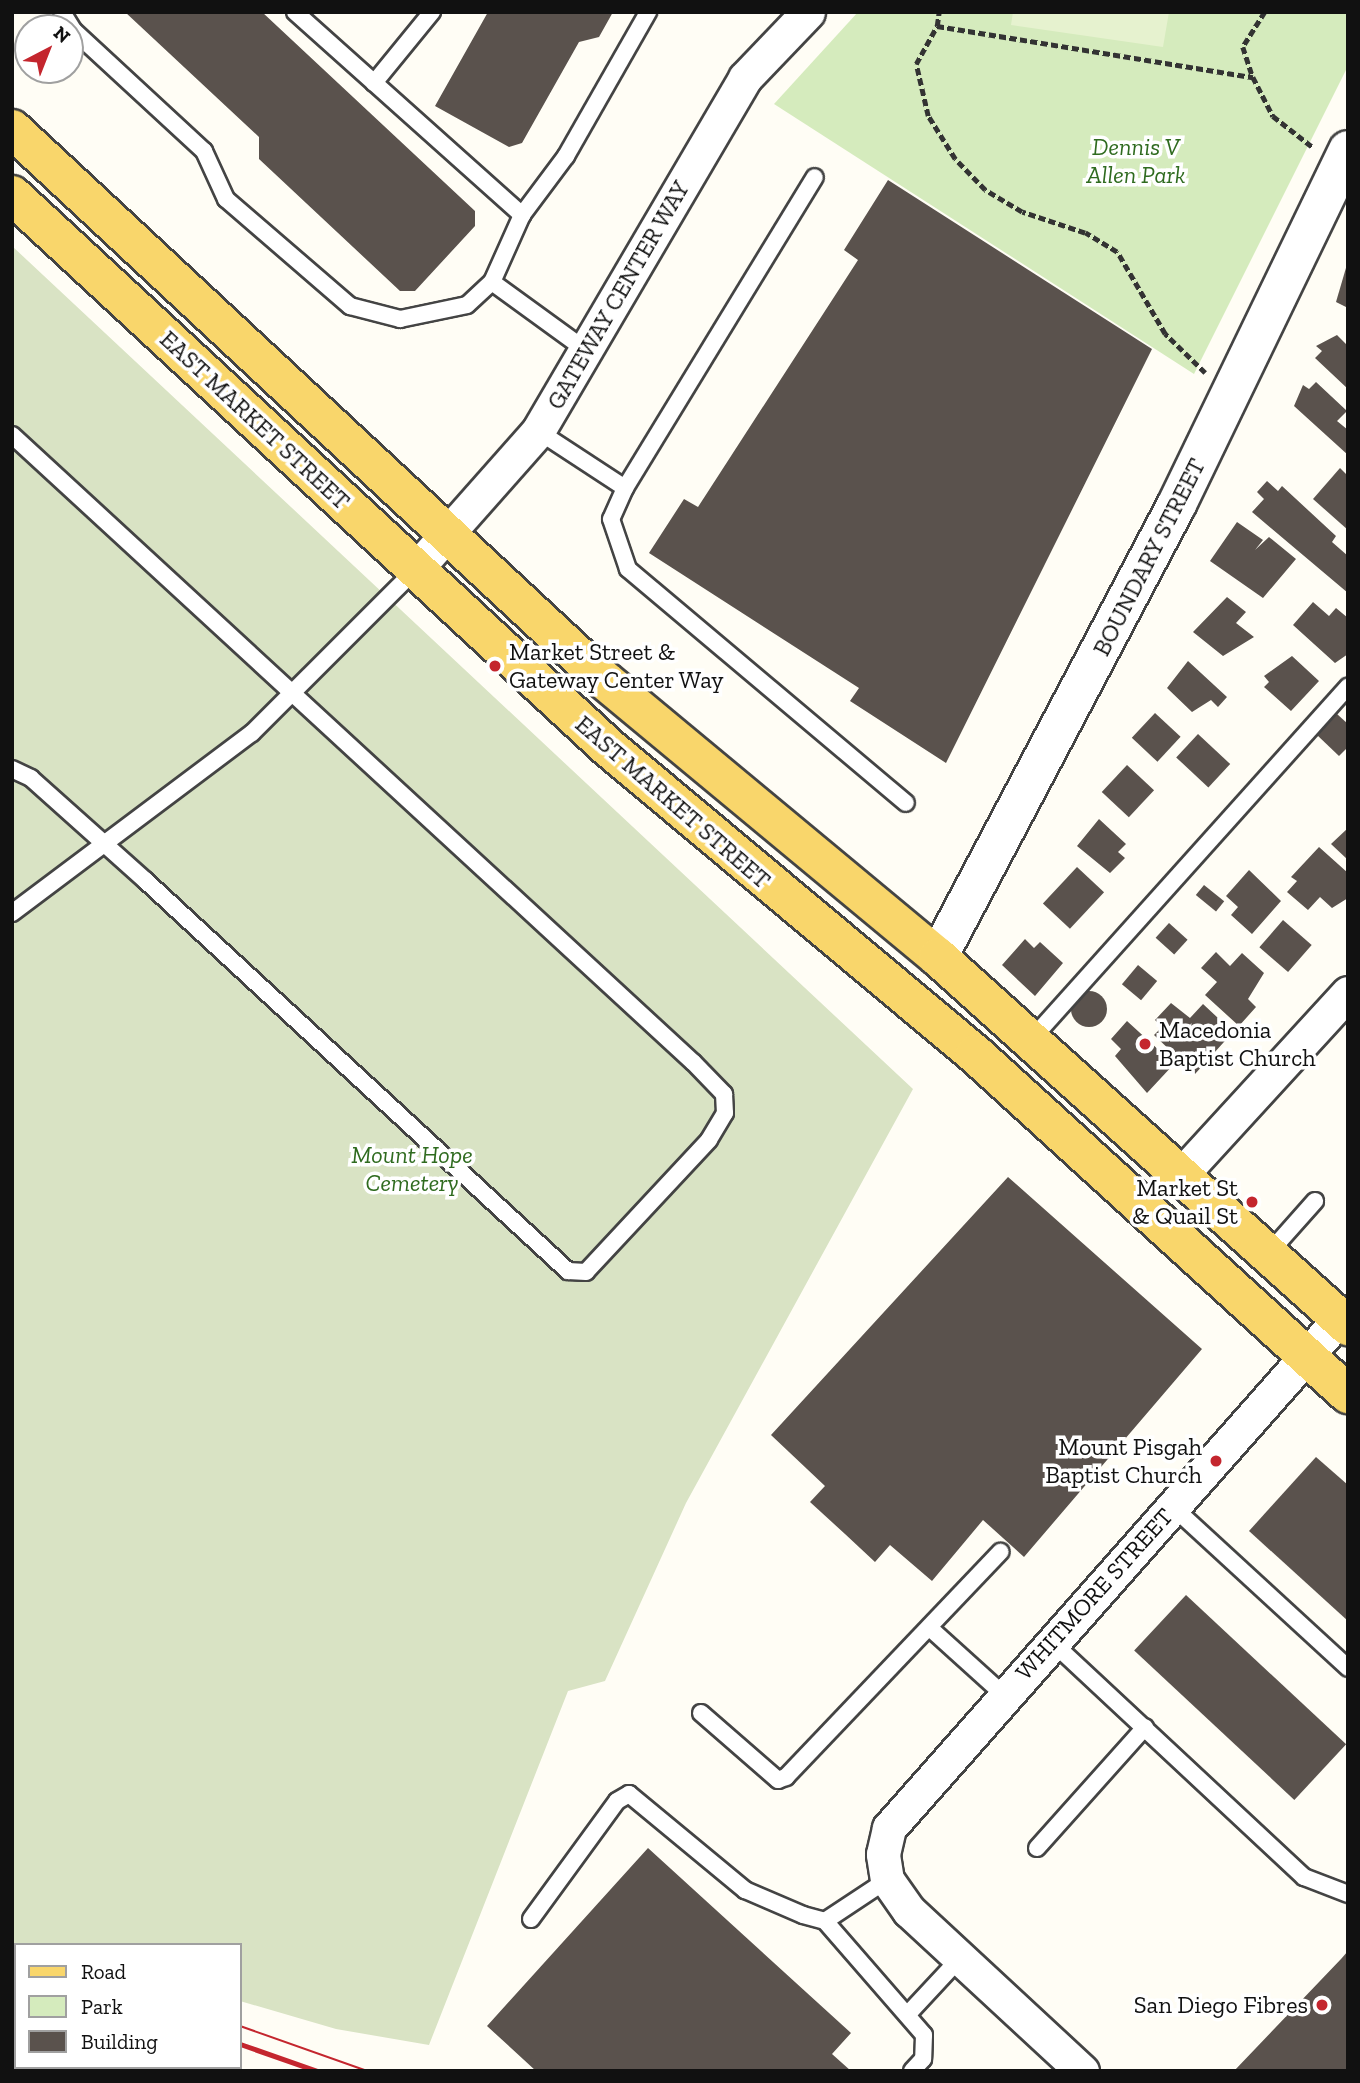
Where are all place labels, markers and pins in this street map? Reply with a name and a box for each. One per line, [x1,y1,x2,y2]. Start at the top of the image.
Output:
place label: Market Street & Gateway Center Way [509,638,725,694]
marker: Market Street & Gateway Center Way [487,658,503,674]
place label: Macedonia Baptist Church [1159,1016,1316,1072]
marker: Macedonia Baptist Church [1137,1036,1153,1052]
place label: Market St & Quail St [1132,1174,1238,1230]
marker: Market St & Quail St [1244,1194,1260,1210]
place label: Mount Pisgah Baptist Church [1045,1433,1202,1489]
marker: Mount Pisgah Baptist Church [1208,1453,1224,1469]
place label: San Diego Fibres [1134,1991,1308,2019]
marker: San Diego Fibres [1314,1997,1330,2013]

